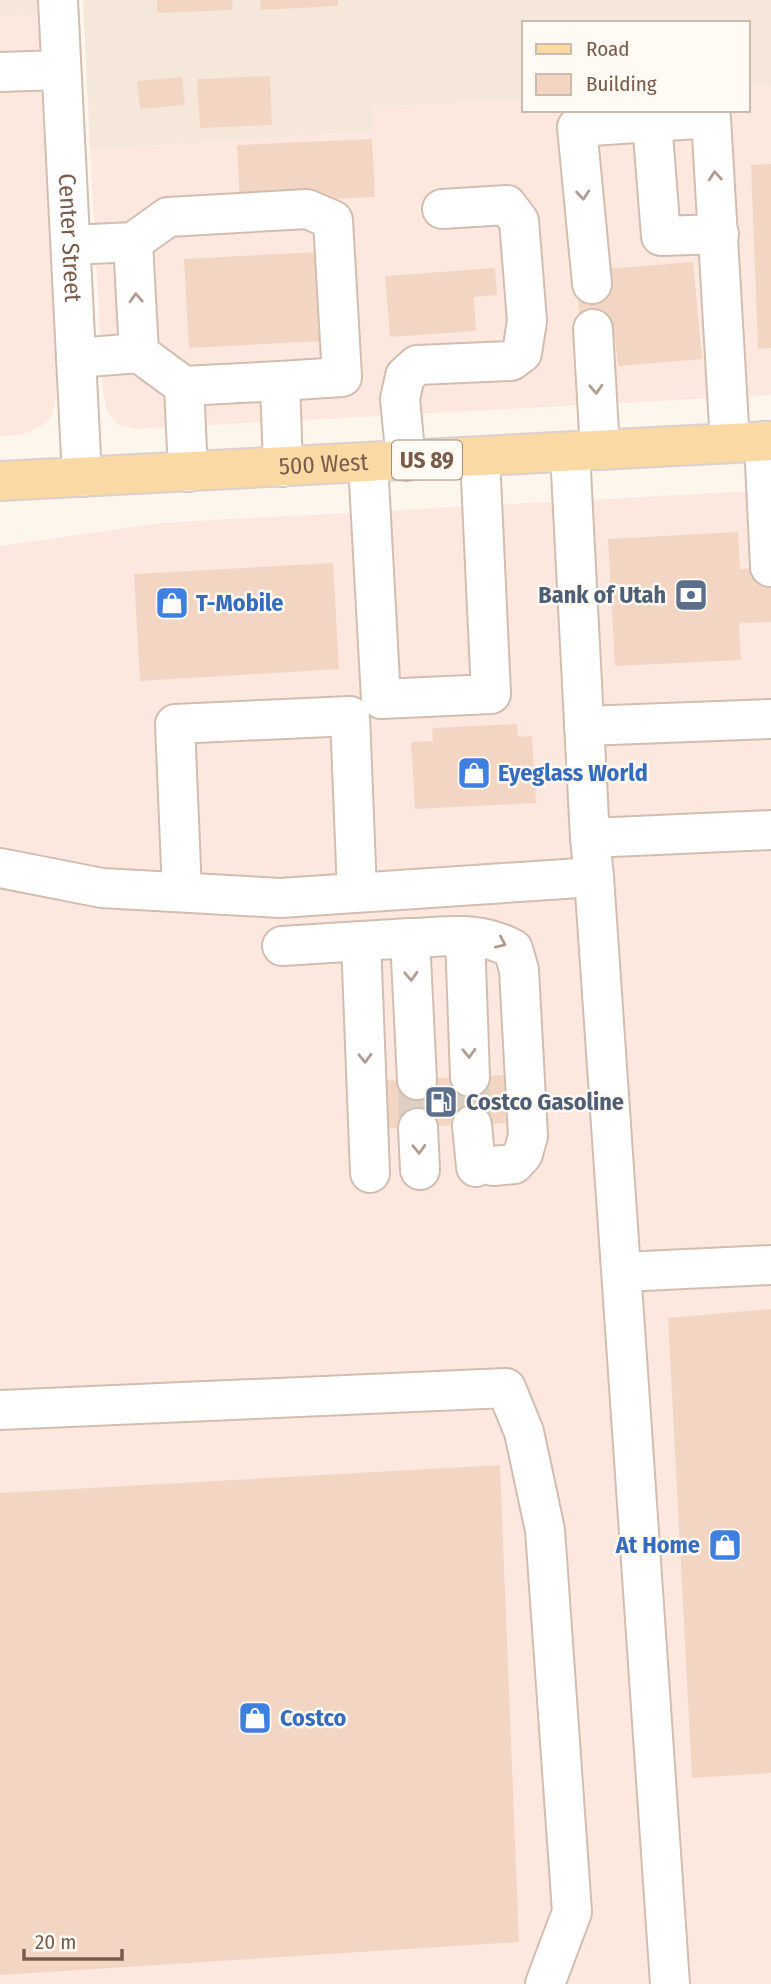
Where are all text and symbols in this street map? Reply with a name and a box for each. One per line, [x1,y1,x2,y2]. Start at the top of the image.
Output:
legend [522,21,750,112]
text: Road [586,36,630,62]
text: Building [586,71,657,97]
one-way arrow [708,170,723,181]
street label: Center Street [53,173,87,303]
one-way arrow [575,190,590,201]
one-way arrow [128,292,143,303]
one-way arrow [589,384,604,395]
road number: US 89 [392,440,462,480]
street label: 500 West [278,448,369,481]
bank icon: Bank of Utah [672,576,710,614]
place label: Bank of Utah [538,581,666,609]
shop icon: T-Mobile [153,584,191,622]
place label: T-Mobile [196,589,284,617]
shop icon: Eyeglass World [455,754,493,792]
place label: Eyeglass World [498,759,648,787]
one-way arrow [494,935,506,949]
one-way arrow [404,970,419,981]
one-way arrow [462,1048,477,1059]
one-way arrow [358,1053,373,1064]
fuel station icon: Costco Gasoline [422,1083,460,1121]
place label: Costco Gasoline [466,1088,624,1116]
one-way arrow [412,1144,427,1155]
shop icon: At Home [706,1526,744,1564]
place label: At Home [615,1531,700,1559]
shop icon: Costco [236,1699,274,1737]
place label: Costco [280,1704,346,1732]
scale bar [24,1918,122,1962]
text: 20 m [35,1929,76,1955]

